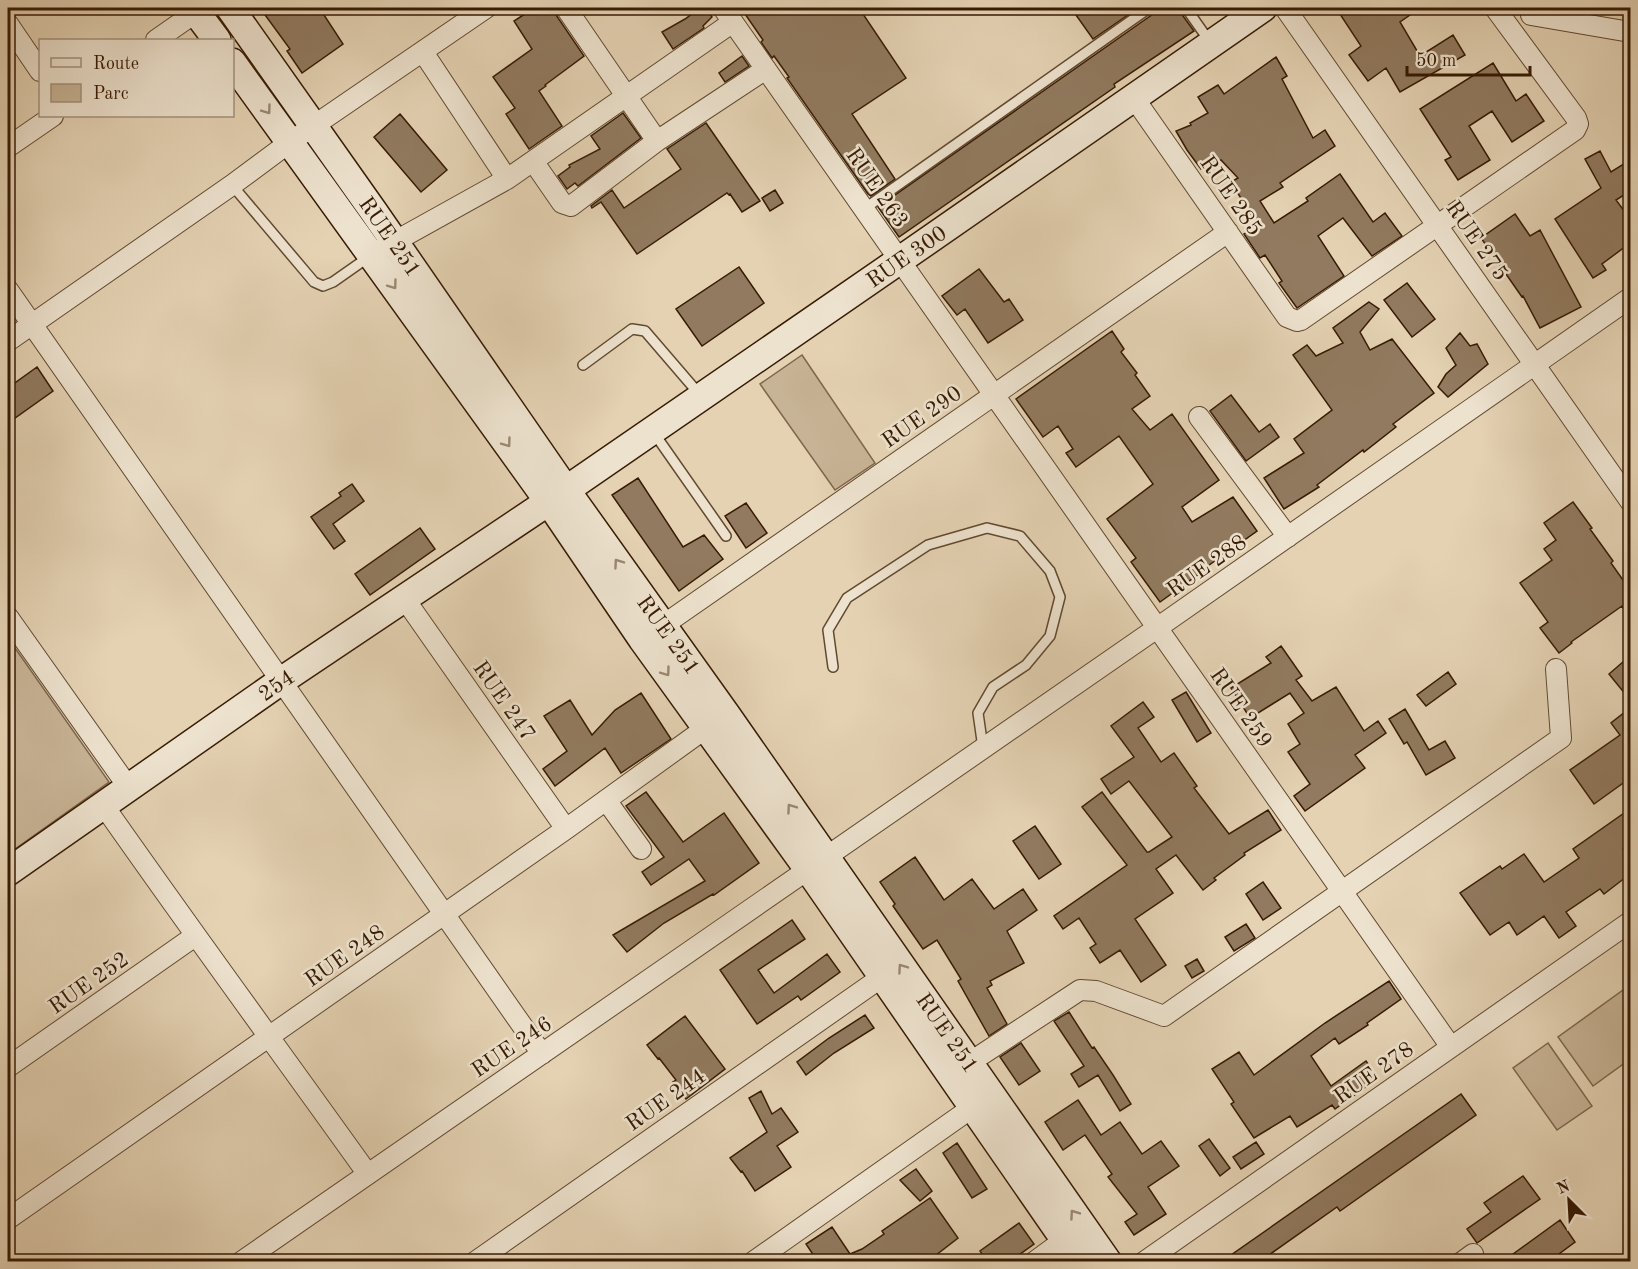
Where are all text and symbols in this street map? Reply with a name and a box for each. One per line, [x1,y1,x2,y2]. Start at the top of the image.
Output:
legend [39,39,234,117]
scale bar [1407,39,1530,77]
text: 50 m [1416,52,1456,70]
text: Route [93,55,139,73]
text: Parc [93,85,129,103]
one-way arrow [260,103,271,114]
street label: RUE 263 [841,144,912,232]
street label: RUE 285 [1195,152,1266,240]
street label: RUE 251 [354,193,424,281]
street label: RUE 275 [1441,197,1512,285]
street label: RUE 300 [863,222,951,293]
one-way arrow [386,278,397,289]
street label: RUE 290 [878,382,966,453]
one-way arrow [499,437,510,448]
street label: RUE 288 [1163,531,1251,602]
one-way arrow [614,558,625,569]
street label: RUE 251 [632,592,703,679]
street label: RUE 247 [468,657,539,745]
street label: RUE 259 [1205,664,1276,752]
street label: 254 [255,666,299,706]
one-way arrow [659,666,670,677]
one-way arrow [787,803,798,814]
street label: RUE 248 [301,921,389,992]
street label: RUE 252 [45,948,133,1019]
one-way arrow [898,963,909,974]
street label: RUE 251 [911,990,982,1078]
street label: RUE 246 [468,1013,556,1082]
street label: RUE 278 [1330,1038,1418,1109]
street label: RUE 244 [622,1065,710,1136]
north arrow [1539,1170,1599,1230]
text: N [1555,1178,1573,1198]
one-way arrow [1070,1209,1081,1220]

